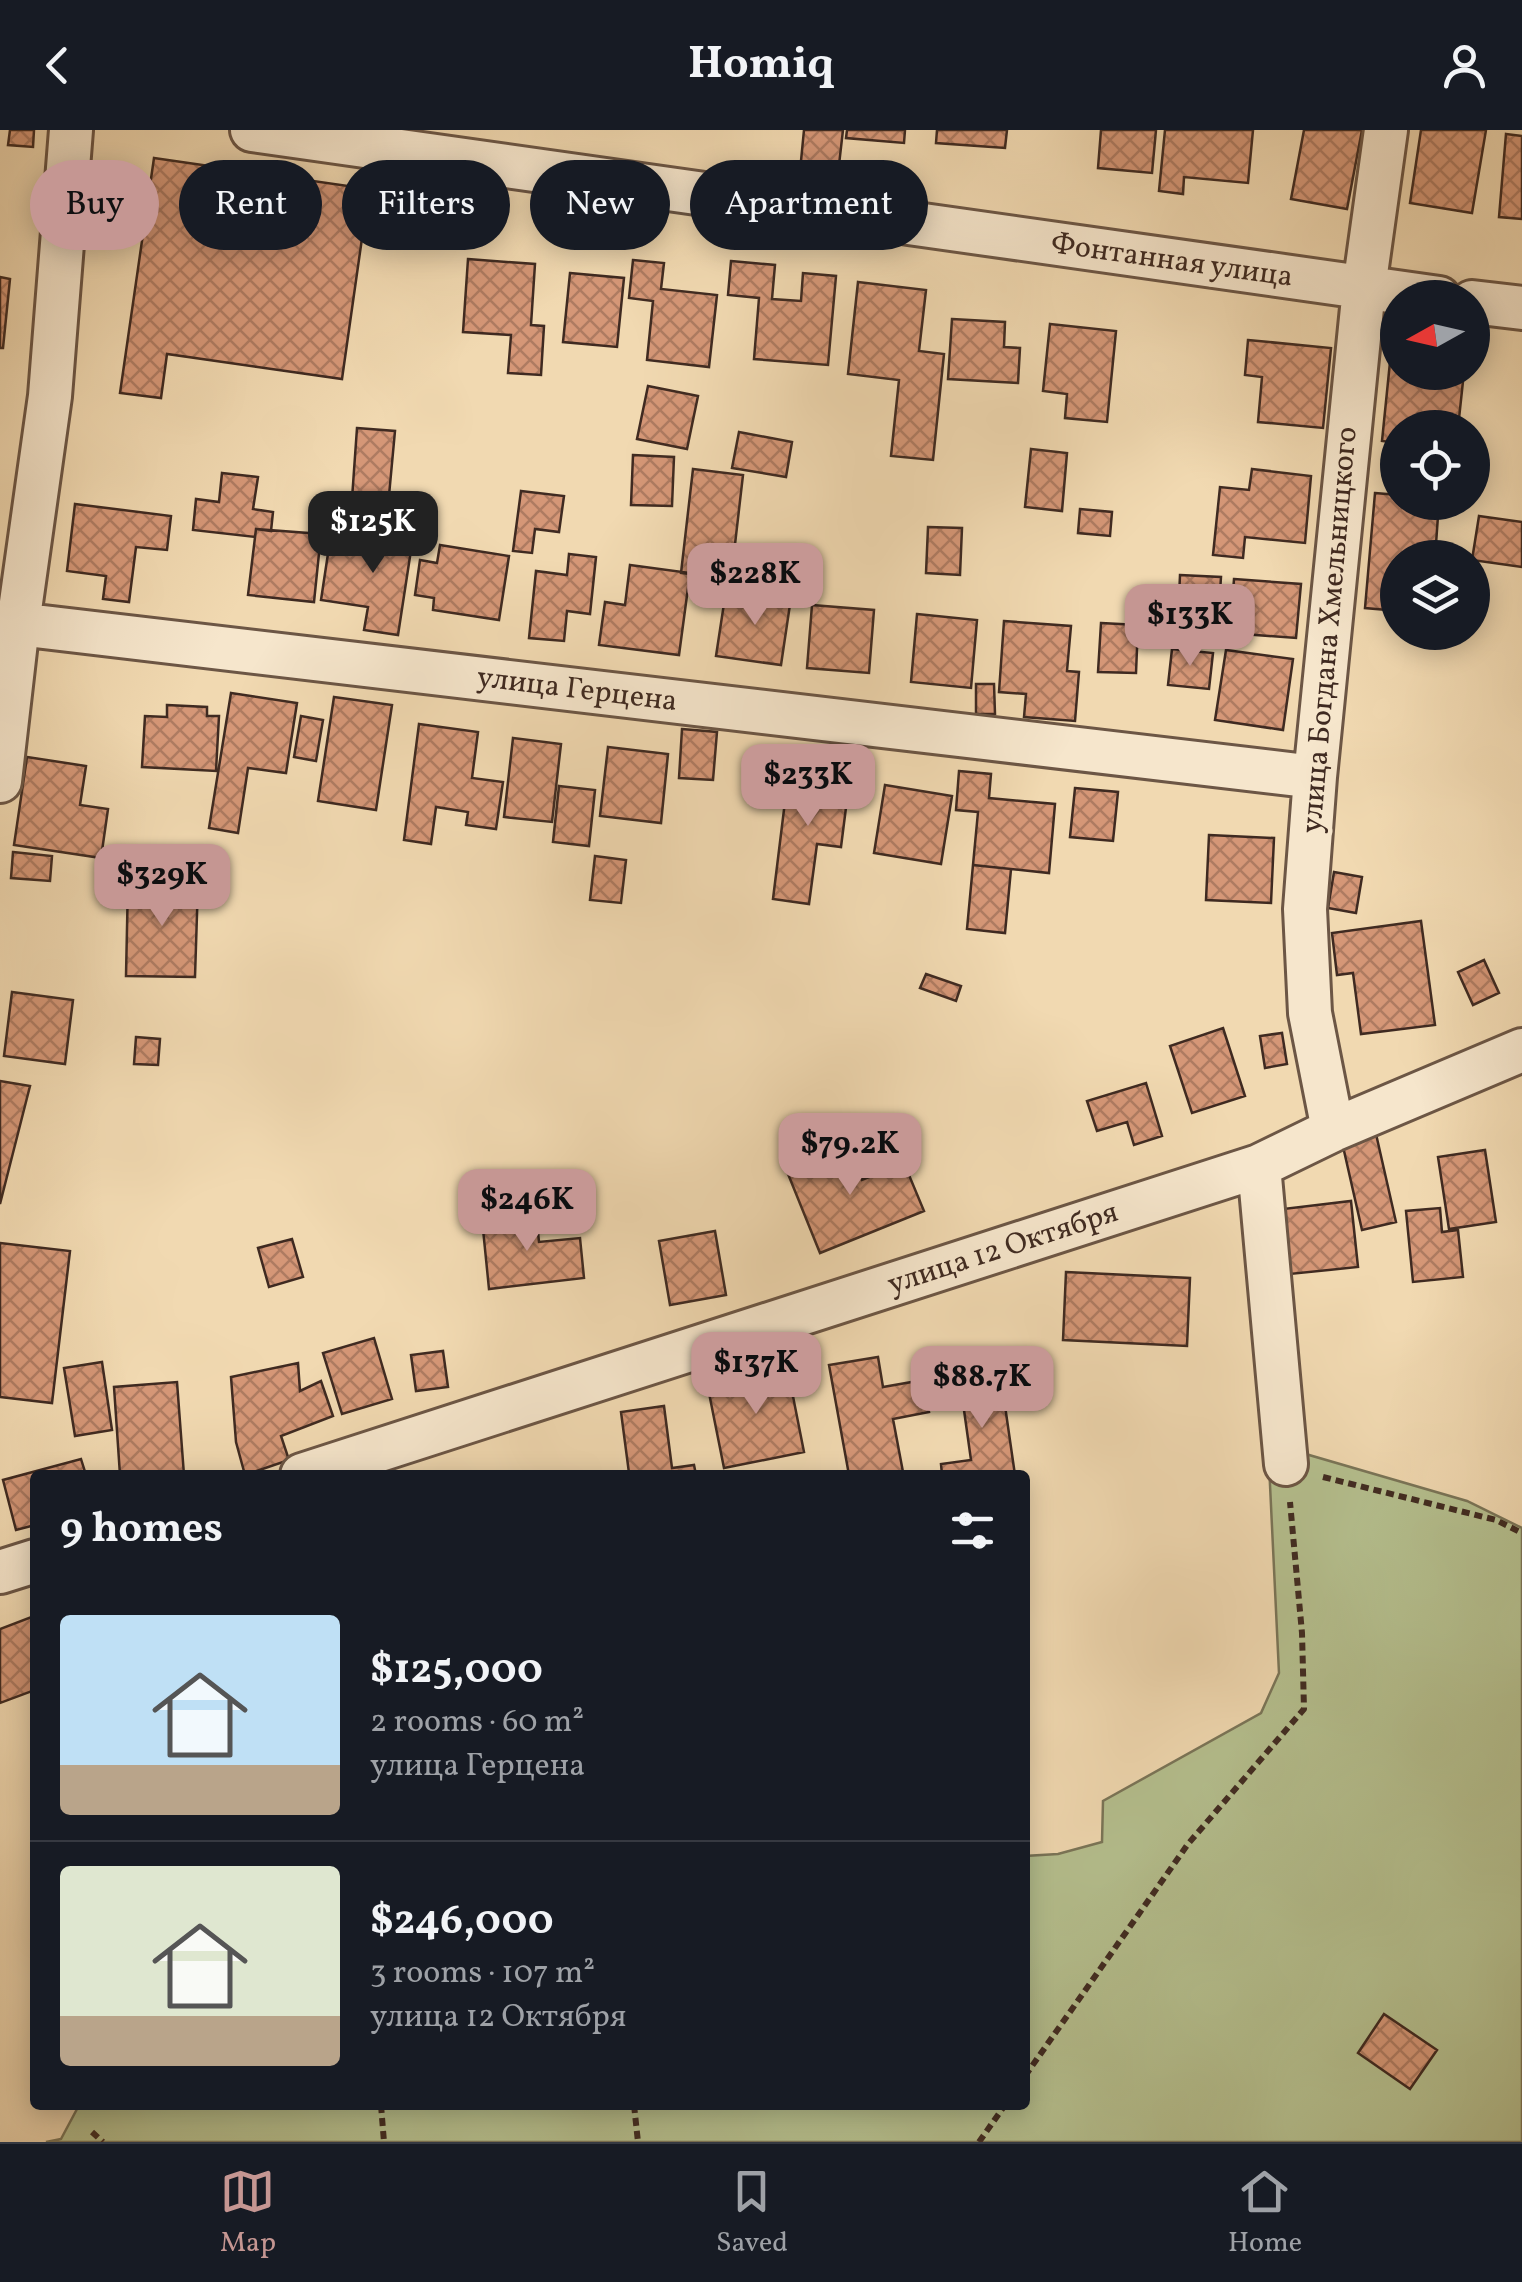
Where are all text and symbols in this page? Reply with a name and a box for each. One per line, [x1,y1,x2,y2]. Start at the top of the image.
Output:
text: Homiq [688,34,834,97]
icon: back [30,38,85,93]
icon: person [1437,38,1492,93]
chip: Buy [30,160,159,250]
chip: Rent [179,160,322,250]
chip: Filters [342,160,510,250]
chip: New [530,160,670,250]
chip: Apartment [690,160,928,250]
street label: Фонтанная улица [1048,223,1296,299]
north arrow [1380,280,1490,390]
map controls [1380,280,1490,650]
button: locate [1380,410,1490,520]
street label: улица Богдана Хмельницкого [1291,425,1369,835]
pin: $125K [303,491,443,576]
text: $125K [330,501,416,545]
button: layers [1380,540,1490,650]
pin: $228K [685,543,825,628]
text: $228K [709,553,801,597]
pin: $133K [1120,584,1260,669]
text: $133K [1147,594,1233,638]
street label: улица Герцена [474,657,680,723]
pin: $233K [738,744,878,829]
text: $233K [763,754,853,798]
pin: $329K [92,844,232,929]
text: $329K [116,854,208,898]
pin: $79.2K [769,1113,931,1198]
text: $79.2K [800,1123,900,1167]
pin: $246K [457,1169,597,1254]
text: $246K [480,1179,574,1223]
street label: улица 12 Октября [882,1192,1124,1306]
pin: $137K [686,1332,826,1417]
text: $137K [713,1342,799,1386]
pin: $88.7K [901,1346,1063,1431]
text: $88.7K [933,1356,1031,1400]
text: 9 homes [60,1501,223,1560]
icon: filters [945,1503,1000,1558]
text: $125,000 [370,1642,543,1701]
icon: home [140,1655,260,1775]
text: 2 rooms · 60 m² [370,1701,584,1745]
text: улица Герцена [370,1745,585,1789]
text: $246,000 [370,1893,554,1952]
icon: home [140,1906,260,2026]
text: 3 rooms · 107 m² [370,1952,595,1996]
text: улица 12 Октября [370,1996,626,2040]
tab: Map [220,2164,276,2263]
tab: Saved [716,2164,788,2263]
tab: Home [1228,2164,1302,2263]

